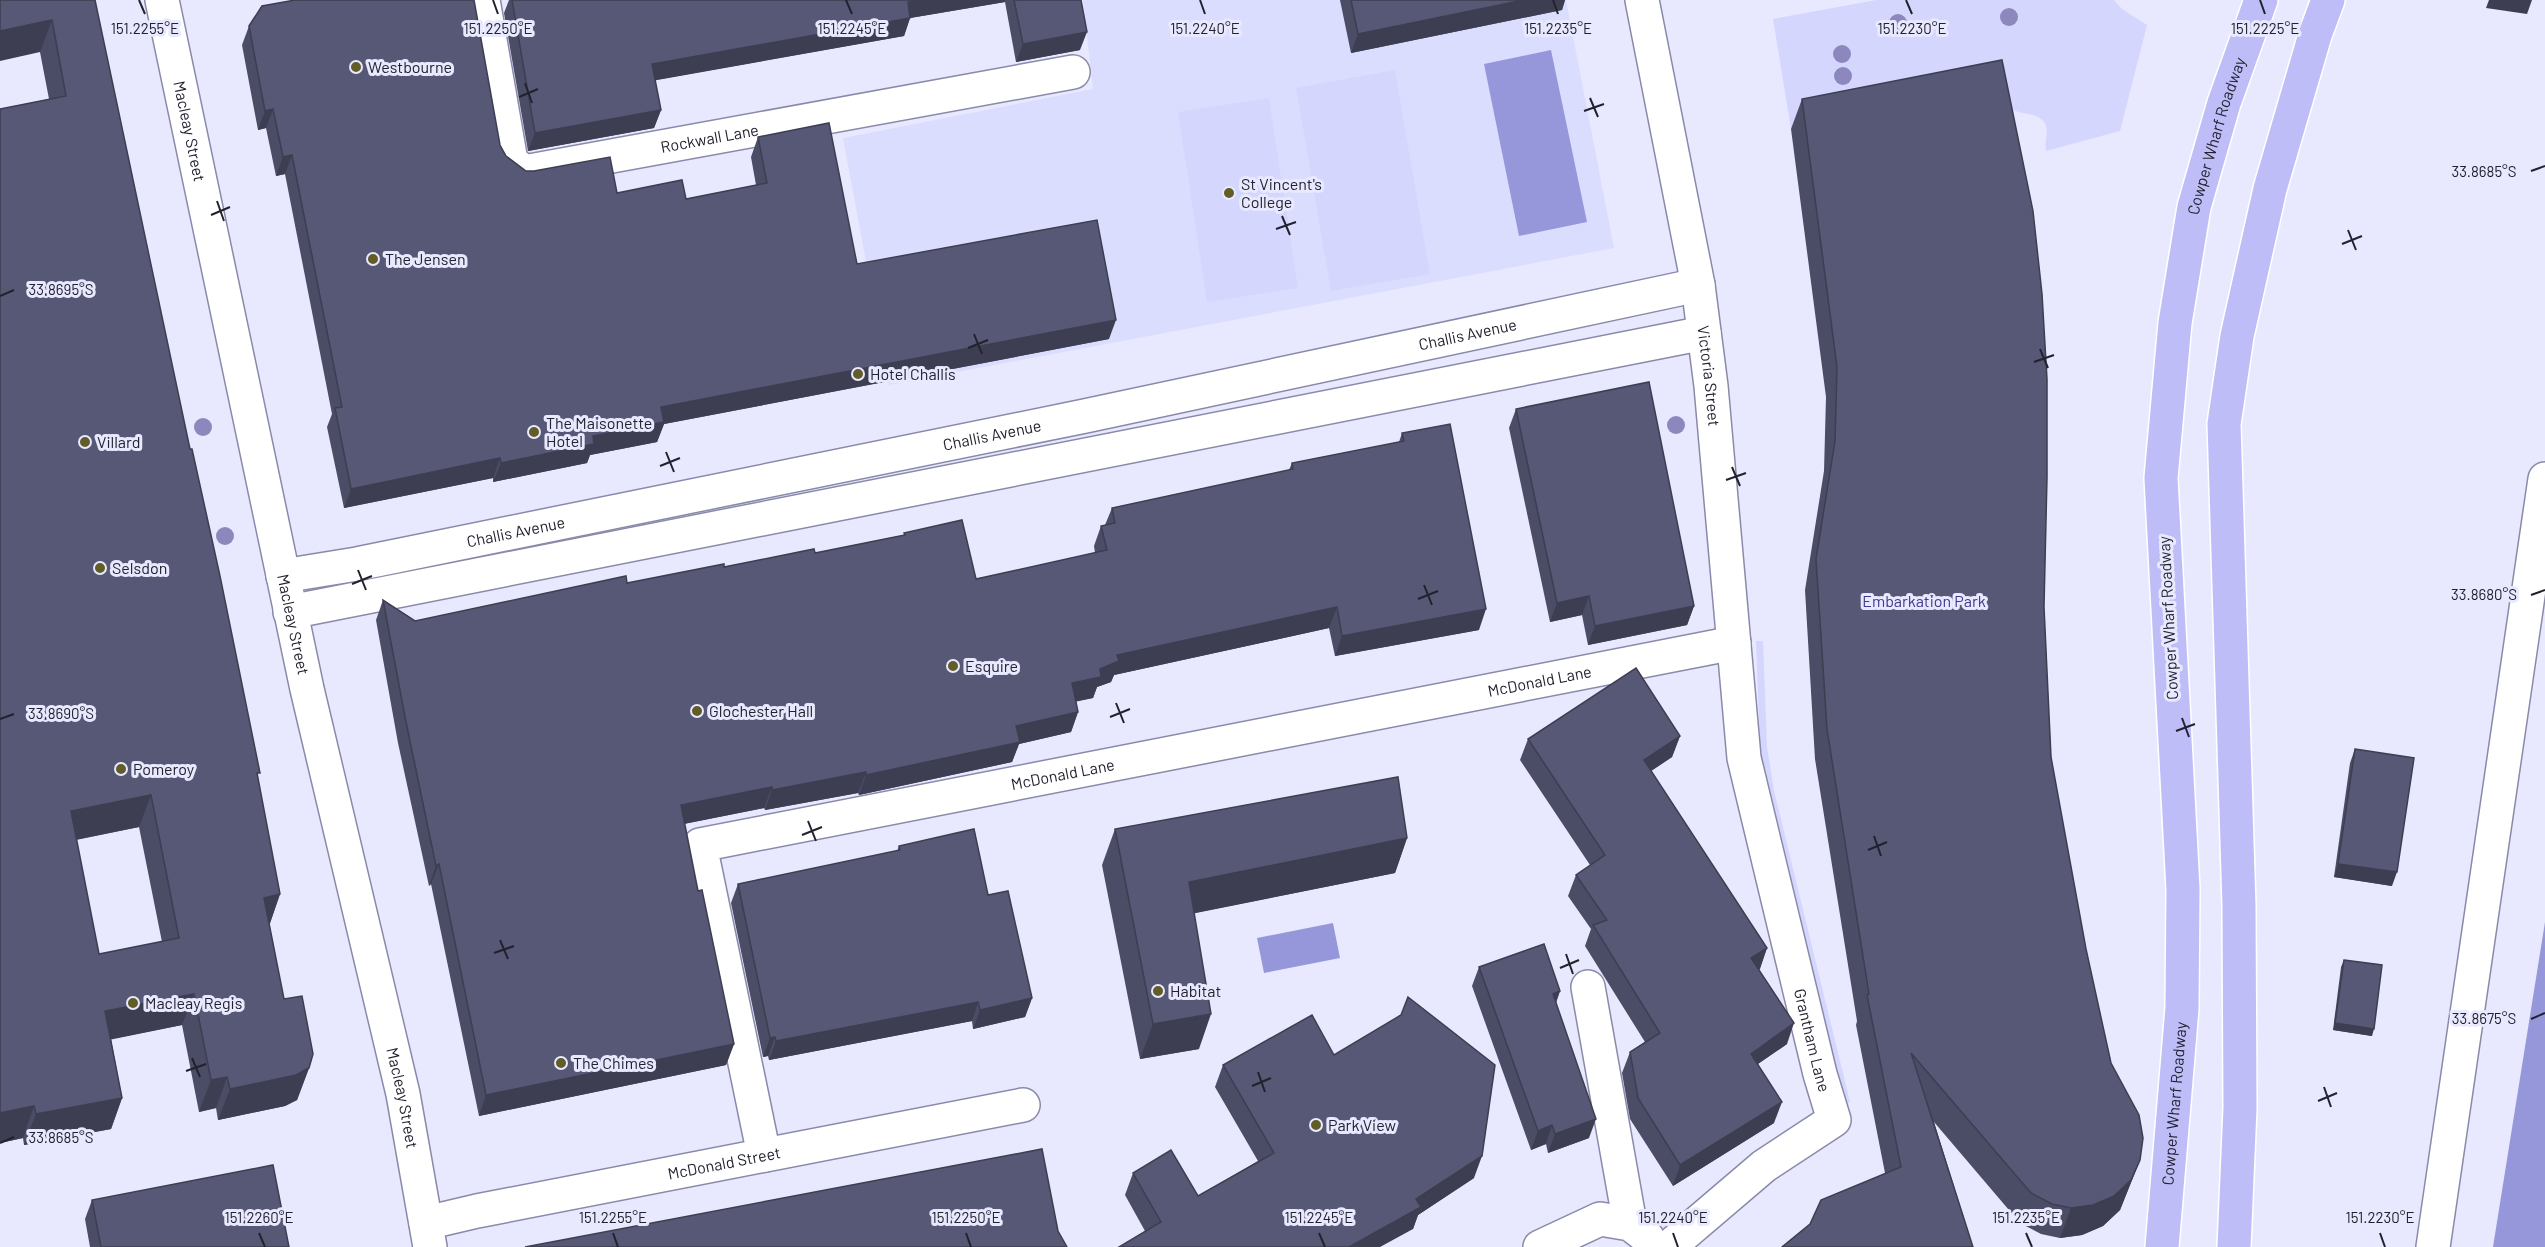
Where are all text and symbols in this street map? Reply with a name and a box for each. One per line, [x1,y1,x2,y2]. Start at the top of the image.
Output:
text: 151.2255°E [111,19,179,37]
text: 151.2250°E [463,19,533,37]
text: 151.2245°E [818,19,886,37]
text: 151.2240°E [1170,19,1240,37]
text: 151.2235°E [1524,19,1592,37]
text: 151.2230°E [1878,19,1946,37]
text: 151.2225°E [2231,19,2299,37]
street label: Cowper Wharf Roadway [2183,54,2249,216]
place label: Westbourne [368,57,452,76]
marker: Westbourne [349,60,363,74]
street label: Macleay Street [170,79,210,183]
street label: Rockwall Lane [659,119,760,156]
text: 33.8685°S [2451,162,2517,180]
place label: St Vincent's College [1241,174,1322,211]
marker: St Vincent's College [1222,186,1236,200]
place label: The Jensen [385,249,466,268]
marker: The Jensen [366,252,380,266]
text: 33.8695°S [28,280,94,298]
street label: Challis Avenue [1417,314,1518,353]
street label: Victoria Street [1694,324,1725,427]
place label: Hotel Challis [870,364,956,383]
marker: Hotel Challis [851,367,865,381]
place label: The Maisonette Hotel [546,413,652,450]
street label: Challis Avenue [941,415,1043,454]
marker: The Maisonette Hotel [527,425,541,439]
place label: Villard [97,432,141,451]
marker: Villard [78,435,92,449]
street label: Challis Avenue [465,512,566,550]
street label: Cowper Wharf Roadway [2154,535,2181,700]
place label: Selsdon [112,558,167,577]
marker: Selsdon [93,561,107,575]
street label: Macleay Street [274,572,314,676]
text: 33.8680°S [2451,585,2517,603]
park label: Embarkation Park [1862,591,1986,610]
place label: Esquire [965,656,1018,675]
marker: Esquire [946,659,960,673]
street label: McDonald Lane [1486,661,1593,700]
place label: Glochester Hall [709,701,813,720]
text: 33.8690°S [28,704,94,722]
marker: Glochester Hall [690,704,704,718]
street label: McDonald Lane [1009,754,1116,793]
place label: Pomeroy [133,759,195,778]
marker: Pomeroy [114,762,128,776]
place label: Habitat [1170,981,1221,1000]
marker: Habitat [1151,984,1165,998]
street label: Grantham Lane [1791,986,1835,1094]
place label: Macleay Regis [145,993,242,1012]
marker: Macleay Regis [126,996,140,1010]
text: 33.8675°S [2452,1009,2516,1027]
street label: Cowper Wharf Roadway [2157,1020,2190,1186]
street label: Macleay Street [383,1045,422,1150]
place label: The Chimes [573,1053,654,1072]
marker: The Chimes [554,1056,568,1070]
place label: Park View [1328,1115,1396,1134]
marker: Park View [1309,1118,1323,1132]
text: 33.8685°S [28,1128,94,1146]
street label: McDonald Street [666,1142,782,1183]
text: 151.2260°E [224,1208,294,1226]
text: 151.2255°E [579,1208,647,1226]
text: 151.2250°E [931,1208,1001,1226]
text: 151.2245°E [1285,1208,1353,1226]
text: 151.2240°E [1638,1208,1708,1226]
text: 151.2235°E [1992,1208,2060,1226]
text: 151.2230°E [2346,1208,2414,1226]

